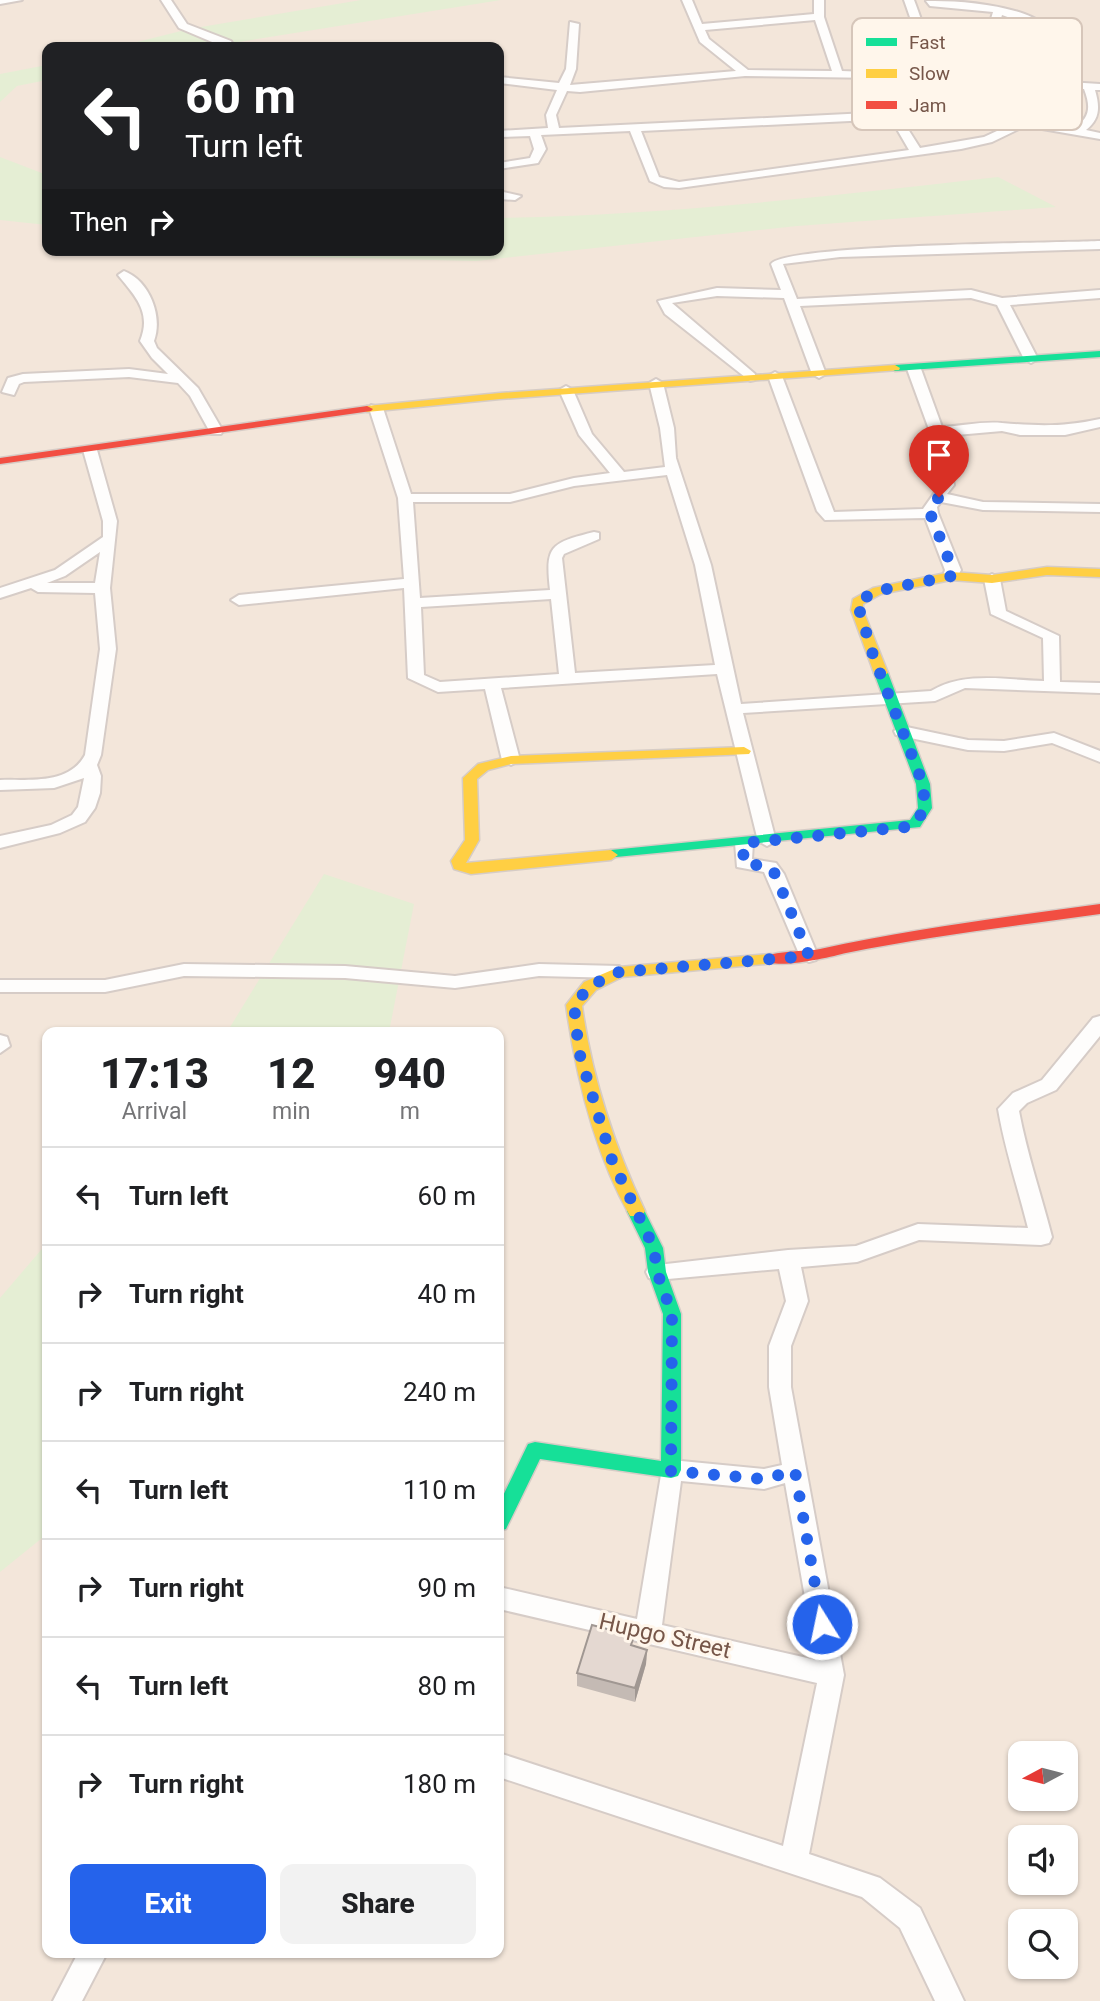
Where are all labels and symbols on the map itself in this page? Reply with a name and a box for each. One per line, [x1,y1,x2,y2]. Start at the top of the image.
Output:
legend [852,18,1082,130]
text: Fast [909,31,946,54]
text: Slow [909,62,950,85]
text: Jam [909,94,946,117]
pin [909,425,969,497]
position arrow [785,1587,859,1661]
street label: Hupgo Street [596,1608,734,1664]
north arrow [1008,1741,1078,1811]

